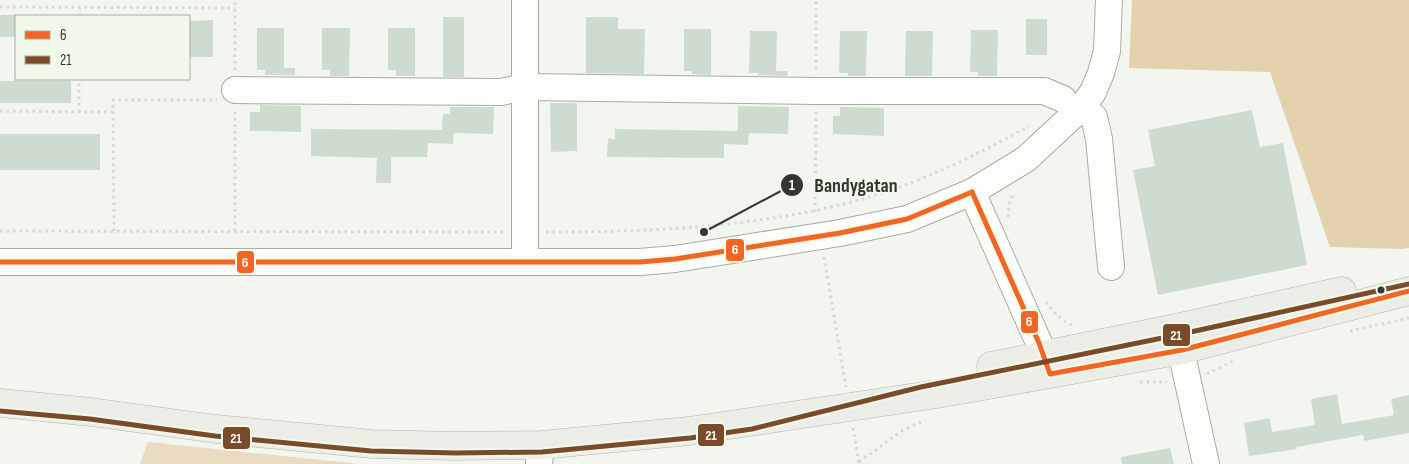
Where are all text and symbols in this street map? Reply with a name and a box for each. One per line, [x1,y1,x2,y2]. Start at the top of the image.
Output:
legend [15,15,190,80]
text: 6 [60,26,67,45]
text: 21 [60,51,72,70]
callout: Bandygatan [779,168,907,203]
text: Bandygatan [814,174,898,198]
text: 1 [789,176,795,195]
line badge: 6 [725,238,745,262]
text: 6 [732,241,739,258]
line badge: 6 [236,250,255,274]
text: 6 [242,254,249,271]
unlabelled marker [1376,285,1386,295]
line badge: 6 [1020,310,1039,334]
text: 6 [1026,313,1033,330]
line badge: 21 [1162,323,1191,347]
text: 21 [1170,327,1182,344]
line badge: 21 [697,423,725,447]
line badge: 21 [222,426,251,450]
text: 21 [705,427,717,444]
text: 21 [230,430,242,447]

